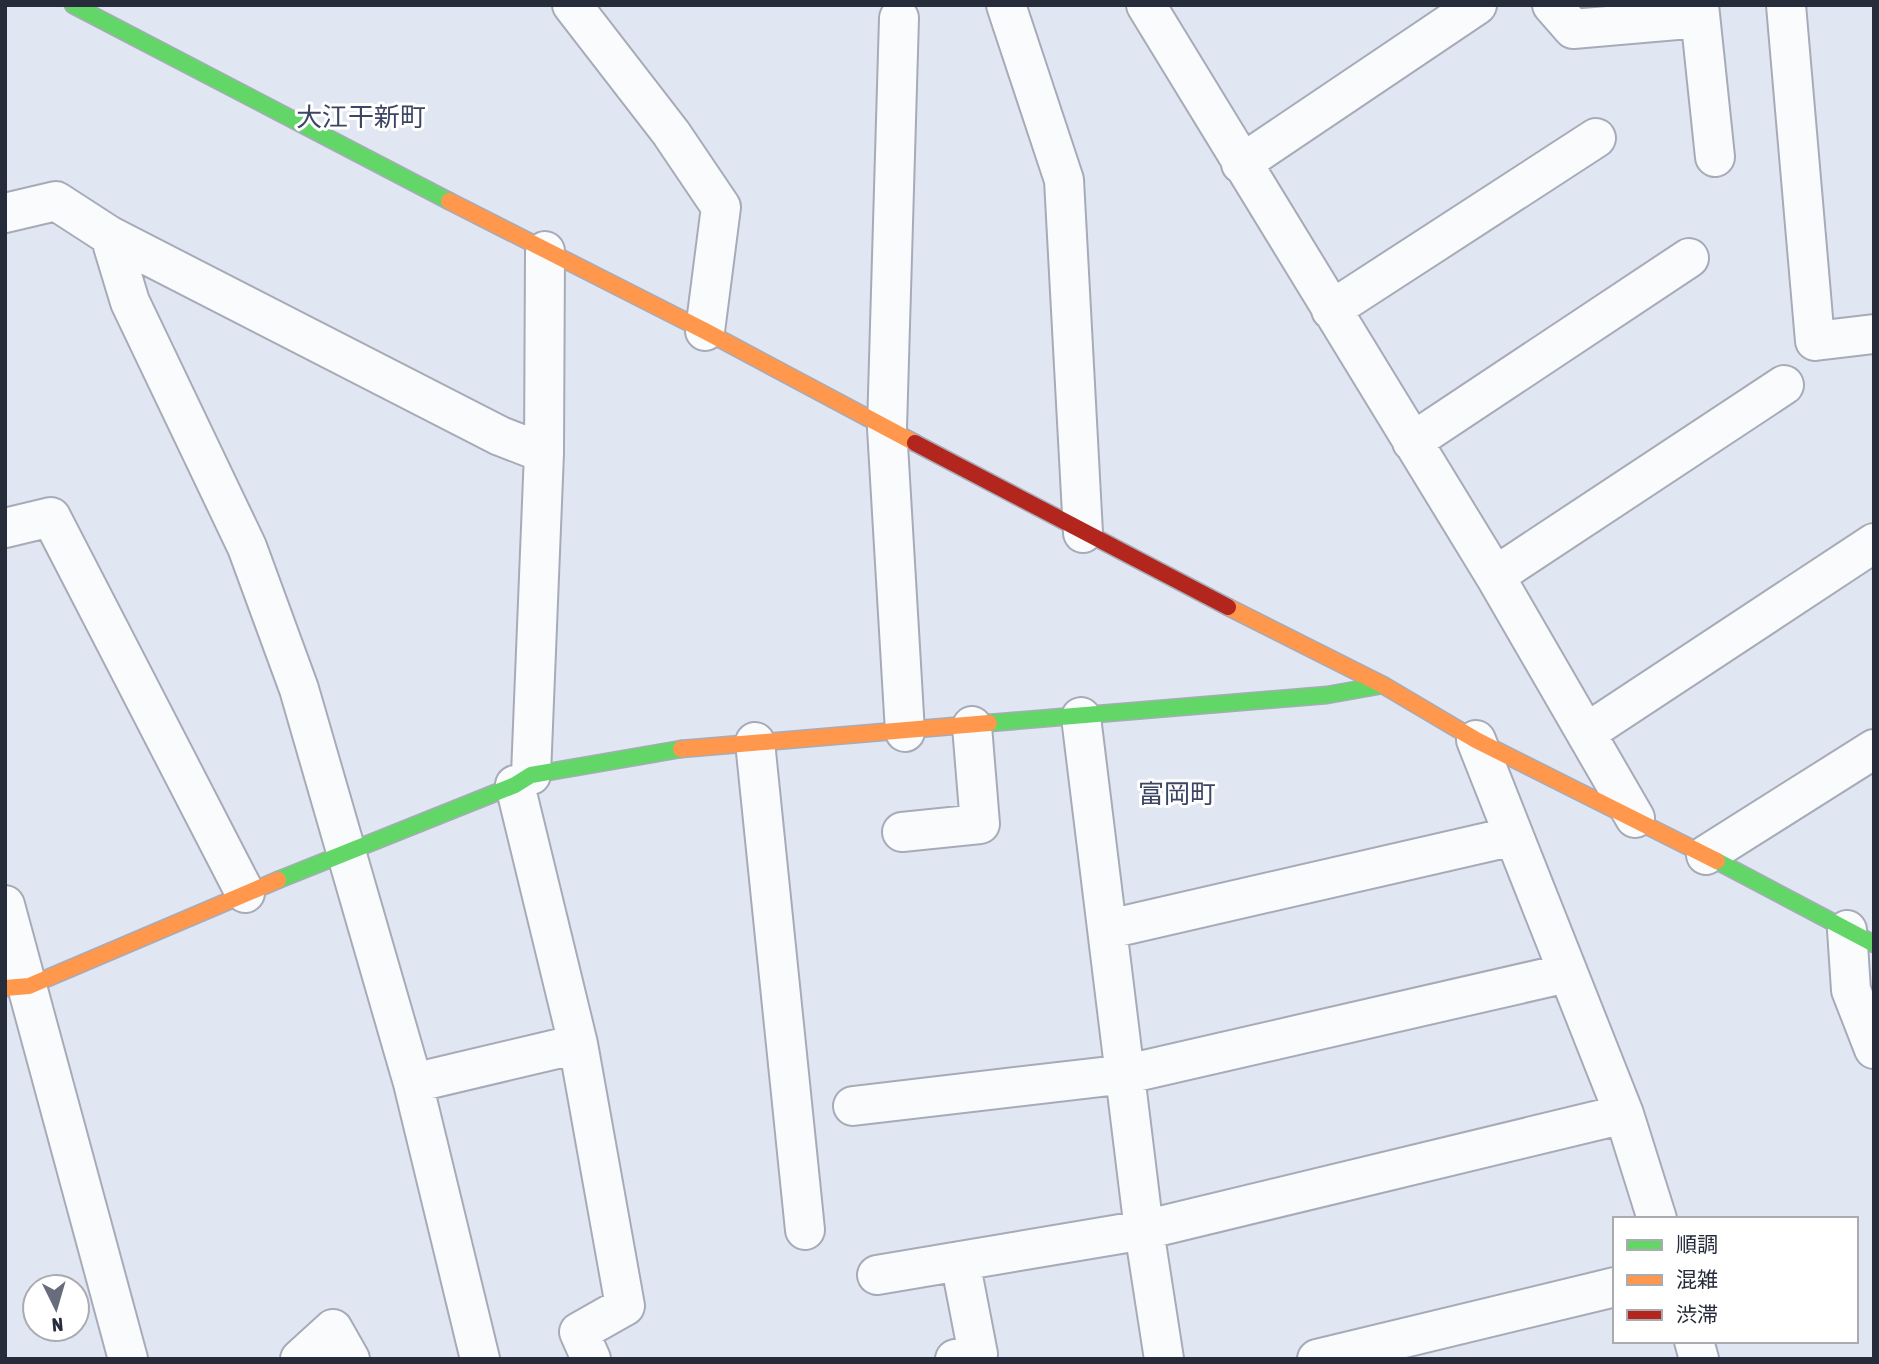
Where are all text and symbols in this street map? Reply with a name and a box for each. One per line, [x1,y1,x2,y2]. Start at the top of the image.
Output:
district label: 大江干新町 [296,102,426,132]
district label: 富岡町 [1138,779,1216,809]
legend [1613,1217,1858,1343]
text: 順調 [1676,1232,1718,1256]
text: 混雑 [1676,1267,1718,1291]
north arrow [21,1273,91,1343]
text: 渋滞 [1676,1302,1718,1326]
text: N [51,1313,64,1336]

